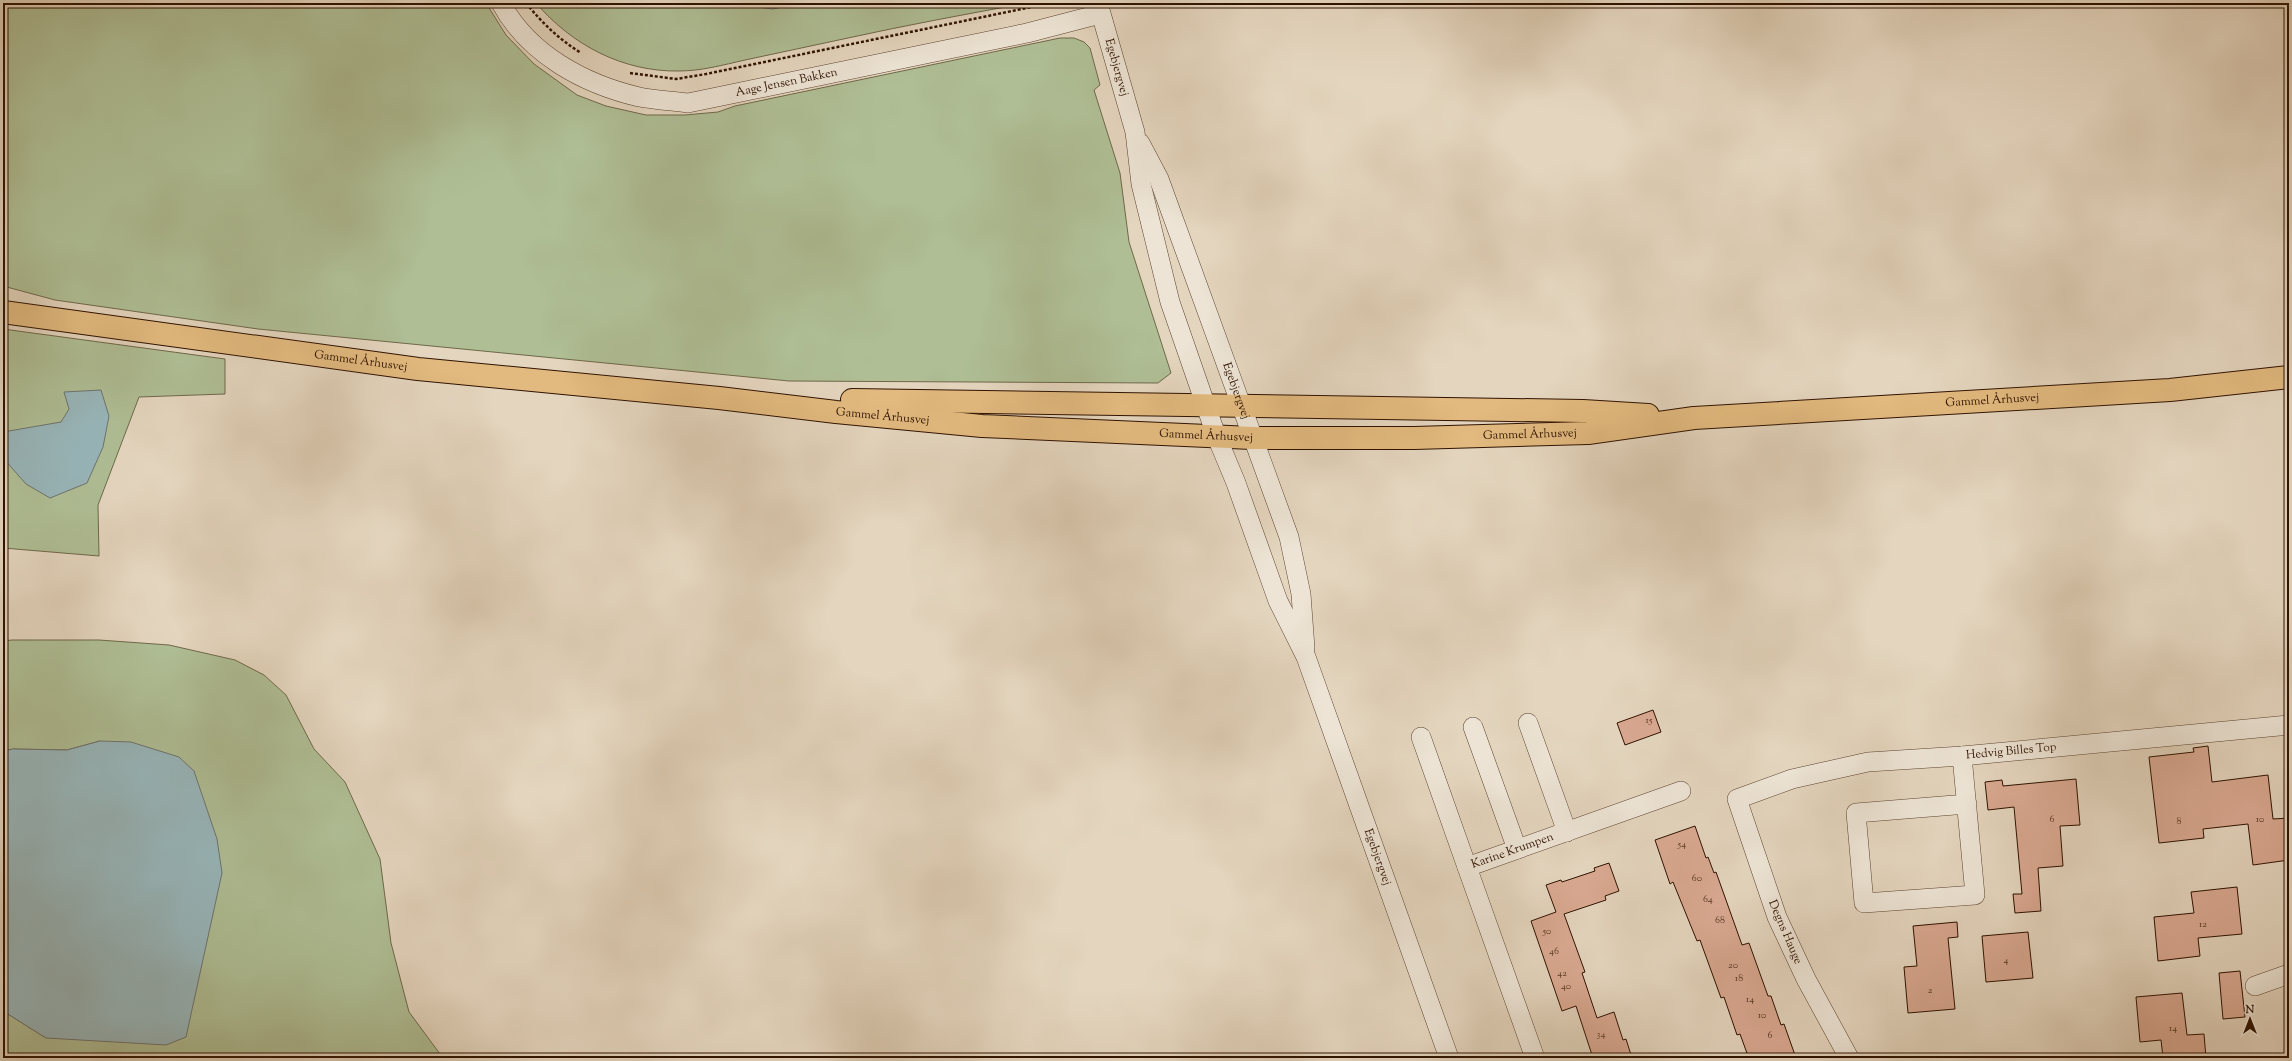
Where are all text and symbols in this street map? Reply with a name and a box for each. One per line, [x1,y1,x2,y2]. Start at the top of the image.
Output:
street label: Egebjergvej [1100,37,1133,98]
street label: Aage Jensen Bakken [734,63,839,102]
street label: Gammel Århusvej [313,346,408,376]
street label: Egebjergvej [1217,360,1254,422]
street label: Gammel Århusvej [1945,389,2040,412]
street label: Gammel Århusvej [835,403,930,430]
street label: Gammel Århusvej [1483,424,1577,445]
street label: Gammel Århusvej [1159,425,1253,447]
house number: 15 [1646,713,1653,728]
street label: Hedvig Billes Top [1965,738,2058,765]
house number: 6 [2050,812,2055,827]
house number: 10 [2256,812,2264,827]
house number: 8 [2177,814,2182,829]
street label: Egebjergvej [1359,826,1396,888]
street label: Karine Krumpen [1469,828,1556,874]
house number: 54 [1677,837,1686,852]
house number: 60 [1692,871,1702,886]
house number: 64 [1703,892,1713,907]
street label: Degns Hauge [1763,897,1807,967]
house number: 68 [1715,913,1725,928]
house number: 12 [2199,917,2207,932]
house number: 50 [1542,924,1551,939]
house number: 46 [1549,944,1559,959]
house number: 4 [2003,953,2009,968]
house number: 20 [1728,958,1738,973]
house number: 42 [1557,966,1567,981]
house number: 18 [1735,971,1743,986]
house number: 40 [1561,979,1571,994]
house number: 2 [1928,983,1933,998]
house number: 14 [1746,992,1754,1007]
north arrow [2230,999,2270,1039]
text: N [2245,1002,2255,1018]
house number: 10 [1758,1008,1766,1023]
house number: 14 [2169,1021,2177,1036]
house number: 34 [1596,1027,1606,1042]
house number: 6 [1768,1028,1773,1043]

